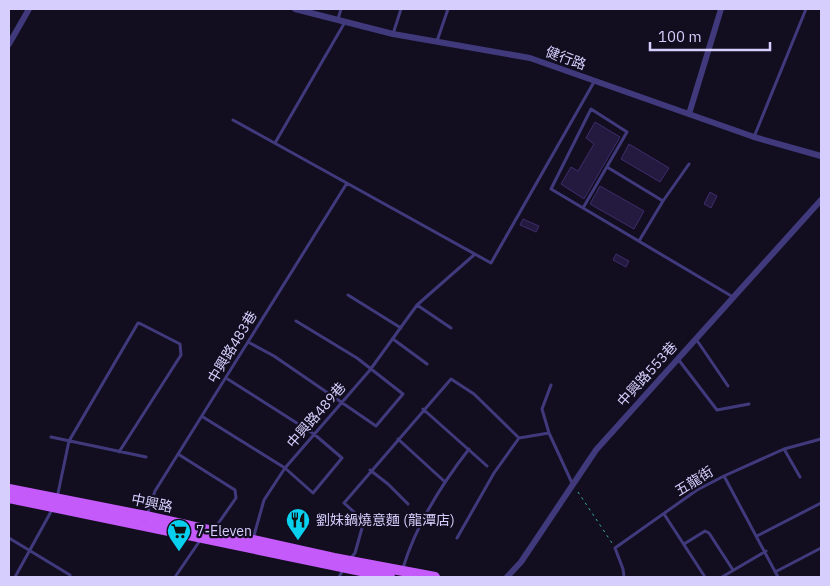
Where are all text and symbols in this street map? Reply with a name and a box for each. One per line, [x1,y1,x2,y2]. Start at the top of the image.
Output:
scale bar [650,20,770,52]
text: 100 m [658,27,702,46]
street label: 健行路 [543,42,589,74]
street label: 中興路483巷 [203,308,261,386]
street label: 中興路553巷 [613,338,681,410]
street label: 中興路489巷 [283,378,349,452]
street label: 五龍街 [671,462,717,500]
street label: 中興路 [130,490,174,516]
restaurant icon: 劉妹鍋燒意麵 (龍潭店) [285,507,311,541]
place label: 劉妹鍋燒意麵 (龍潭店) [316,511,455,529]
supermarket icon: 7-Eleven [166,518,192,552]
place label: 7-Eleven [196,522,252,540]

